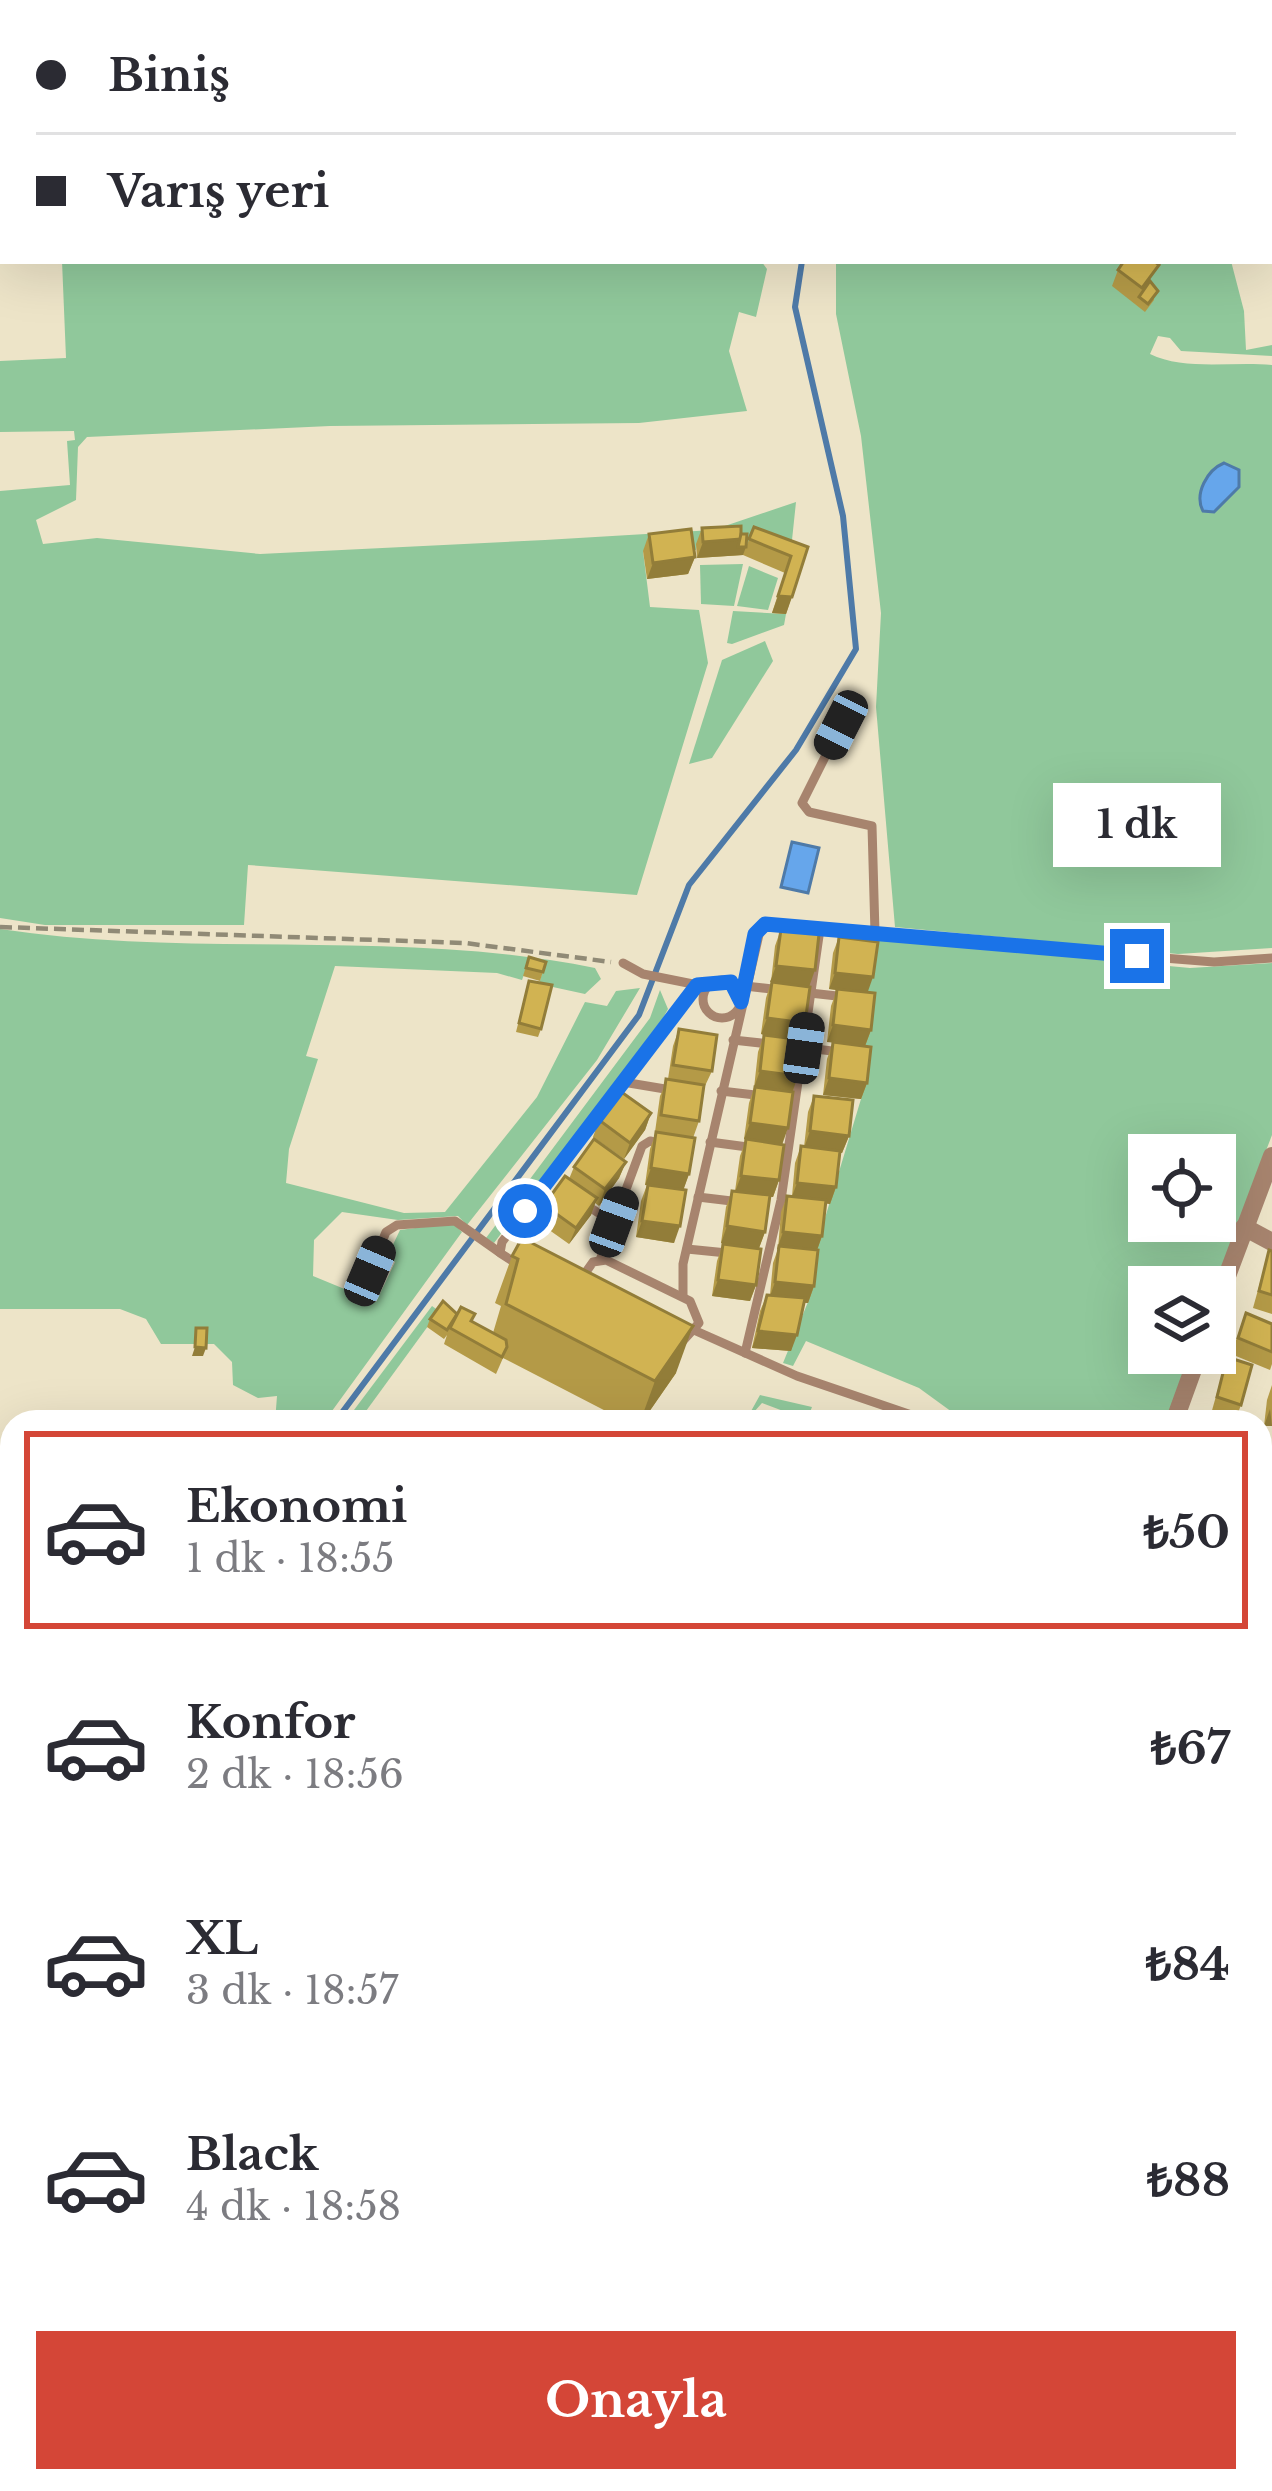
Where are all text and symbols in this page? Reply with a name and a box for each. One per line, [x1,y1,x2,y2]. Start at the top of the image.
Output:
text: Biniş [108,47,230,103]
text: Varış yeri [108,163,329,219]
car [809,685,873,765]
callout: 1 dk [1053,782,1221,866]
text: 1 dk [1097,800,1177,849]
route end [1110,929,1164,983]
car [781,1010,827,1086]
map controls [1128,1134,1236,1374]
button: locate [1128,1134,1236,1242]
car [585,1182,643,1262]
route start [498,1184,552,1238]
car [339,1231,401,1311]
button: layers [1128,1266,1236,1374]
icon: car [42,1476,150,1584]
text: Ekonomi [186,1478,407,1534]
text: ₺50 [1144,1504,1230,1560]
text: 1 dk · 18:55 [186,1534,394,1583]
icon: car [42,1692,150,1800]
text: Konfor [186,1694,356,1750]
text: ₺67 [1151,1720,1230,1776]
text: 2 dk · 18:56 [186,1750,404,1799]
icon: car [42,1908,150,2016]
text: XL [186,1910,258,1966]
text: ₺84 [1146,1936,1230,1992]
text: 3 dk · 18:57 [186,1966,398,2015]
icon: car [42,2124,150,2232]
text: Black [186,2126,319,2182]
text: ₺88 [1147,2152,1230,2208]
text: 4 dk · 18:58 [186,2182,401,2231]
button: Onayla [36,2331,1236,2469]

